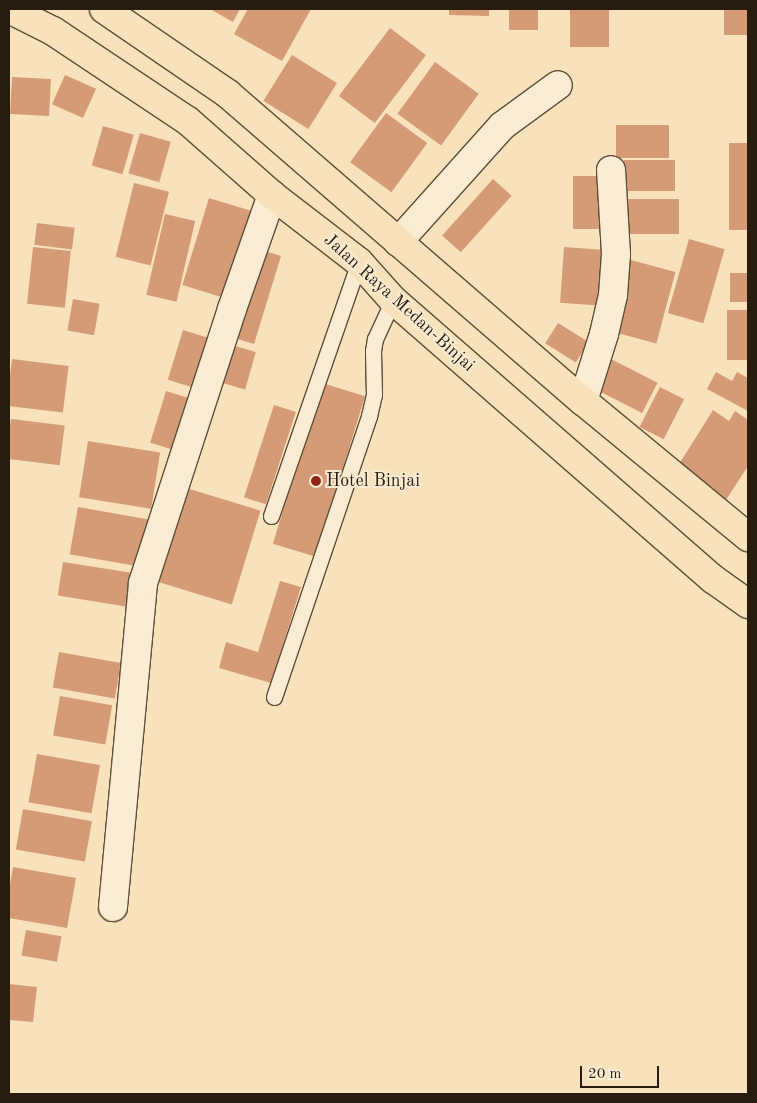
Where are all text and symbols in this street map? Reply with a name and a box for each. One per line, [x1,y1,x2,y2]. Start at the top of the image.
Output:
street label: Jalan Raya Medan-Binjai [319,229,479,377]
place label: Hotel Binjai [326,470,420,492]
marker: Hotel Binjai [310,475,322,487]
scale bar [582,1056,661,1088]
text: 20 m [588,1067,622,1082]

